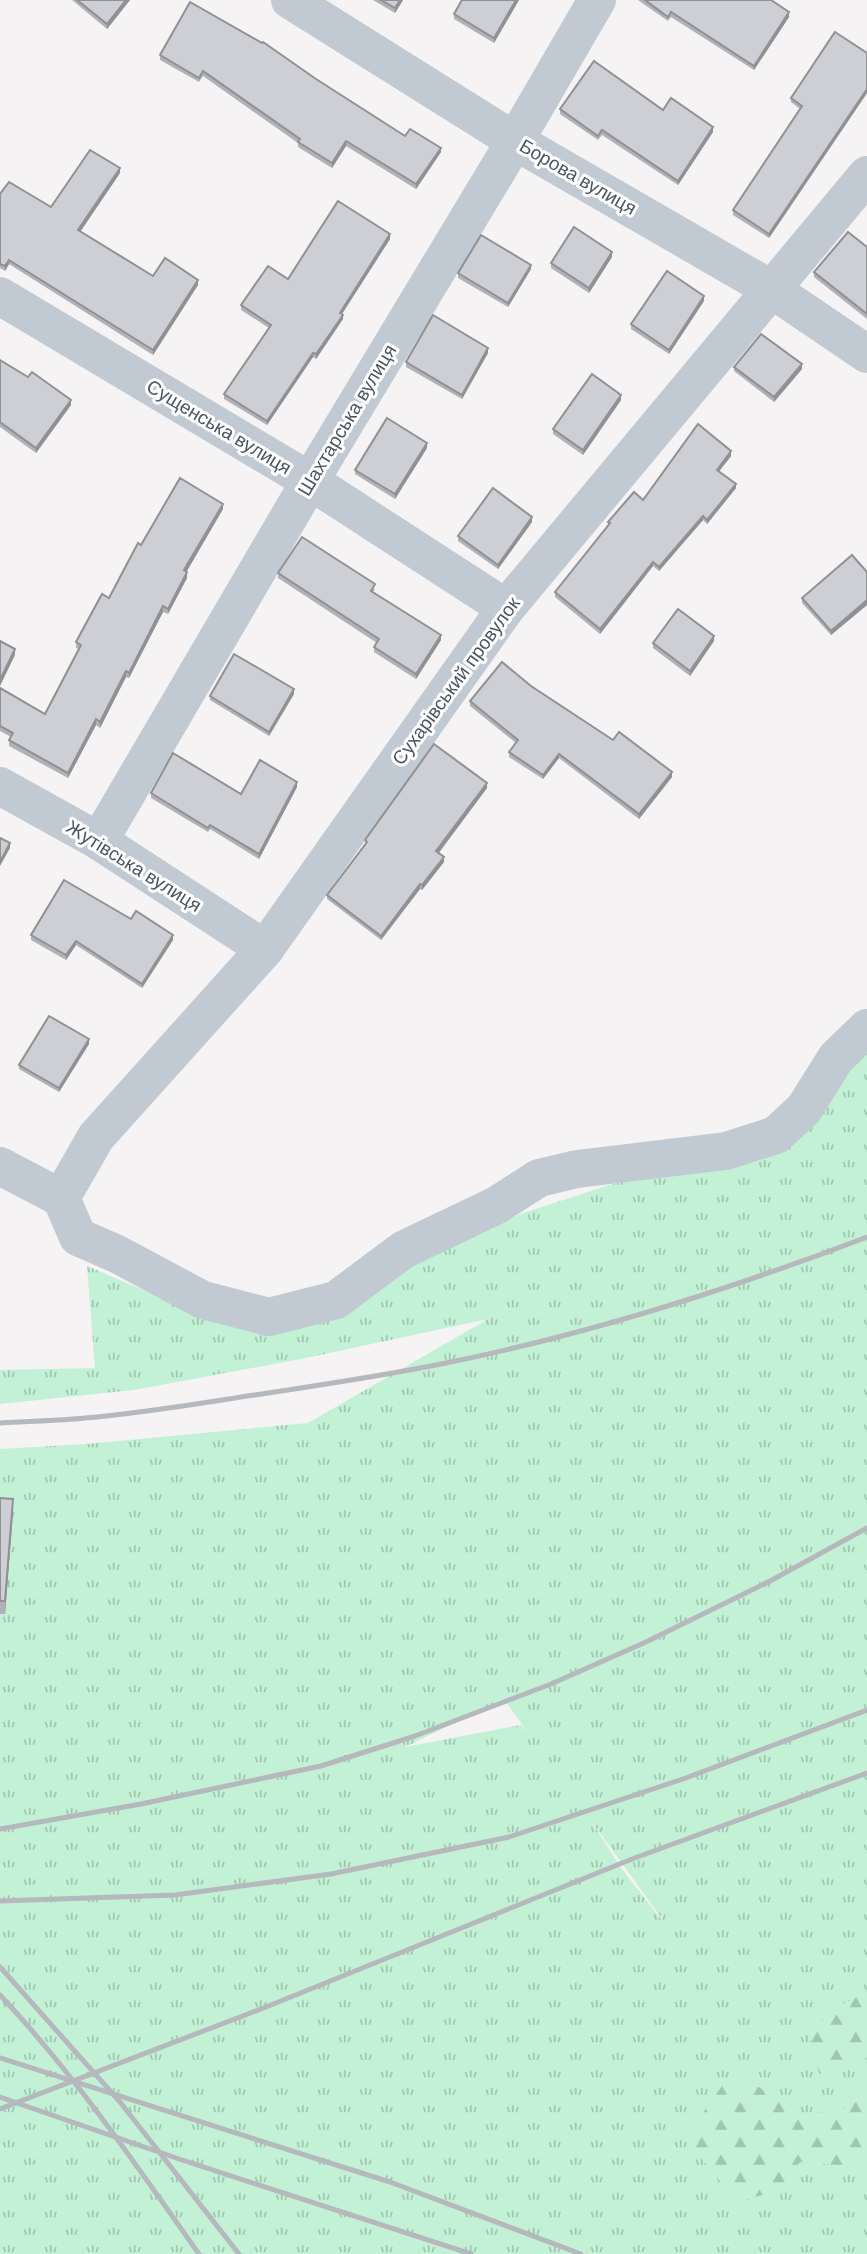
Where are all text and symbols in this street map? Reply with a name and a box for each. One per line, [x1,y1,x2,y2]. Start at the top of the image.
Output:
street label: Борова вулиця [515,133,641,221]
street label: Шахтарська вулиця [292,340,402,500]
street label: Сущенська вулиця [142,374,296,480]
street label: Сухарівський провулок [386,591,526,770]
street label: Жутівська вулиця [62,814,206,918]

